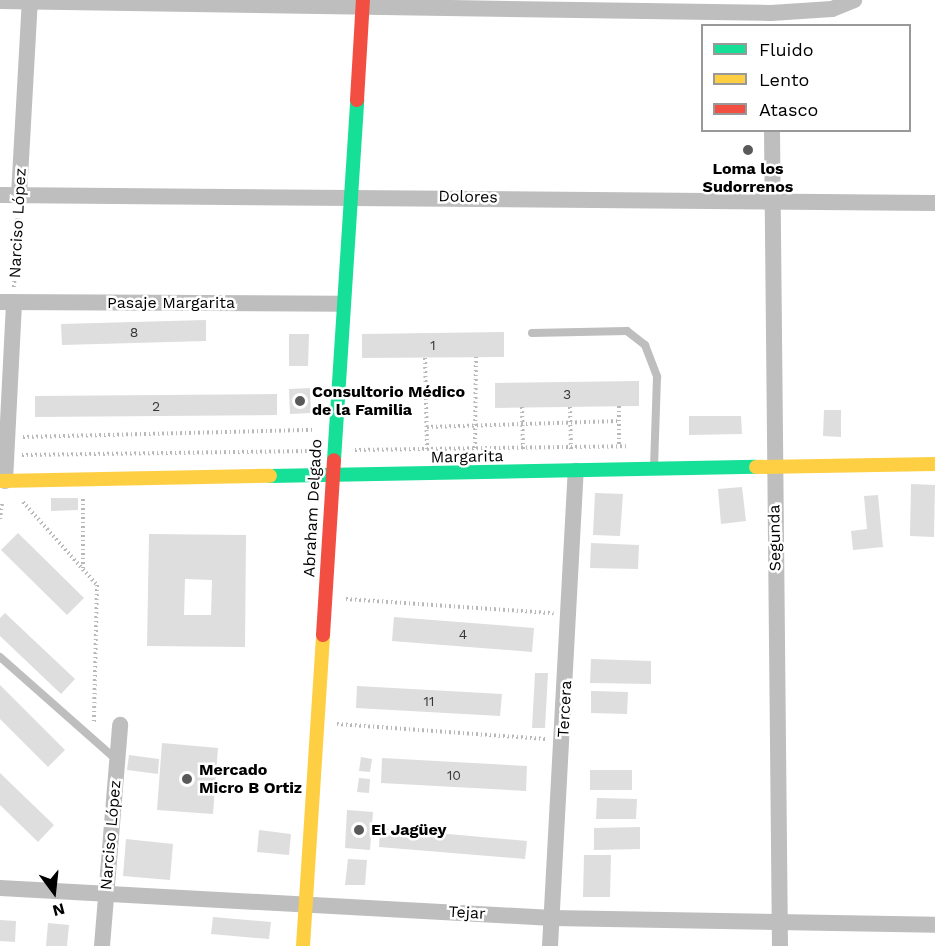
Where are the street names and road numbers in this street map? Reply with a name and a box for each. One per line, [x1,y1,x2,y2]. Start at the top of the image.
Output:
street label: Narciso López [6,167,30,279]
street label: Dolores [438,187,498,207]
street label: Pasaje Margarita [107,293,235,313]
street label: Abraham Delgado [300,438,326,578]
street label: Margarita [430,447,504,467]
street label: Segunda [765,504,785,572]
street label: Tercera [554,680,576,738]
street label: Narciso López [97,779,125,891]
street label: Tejar [448,902,486,924]

